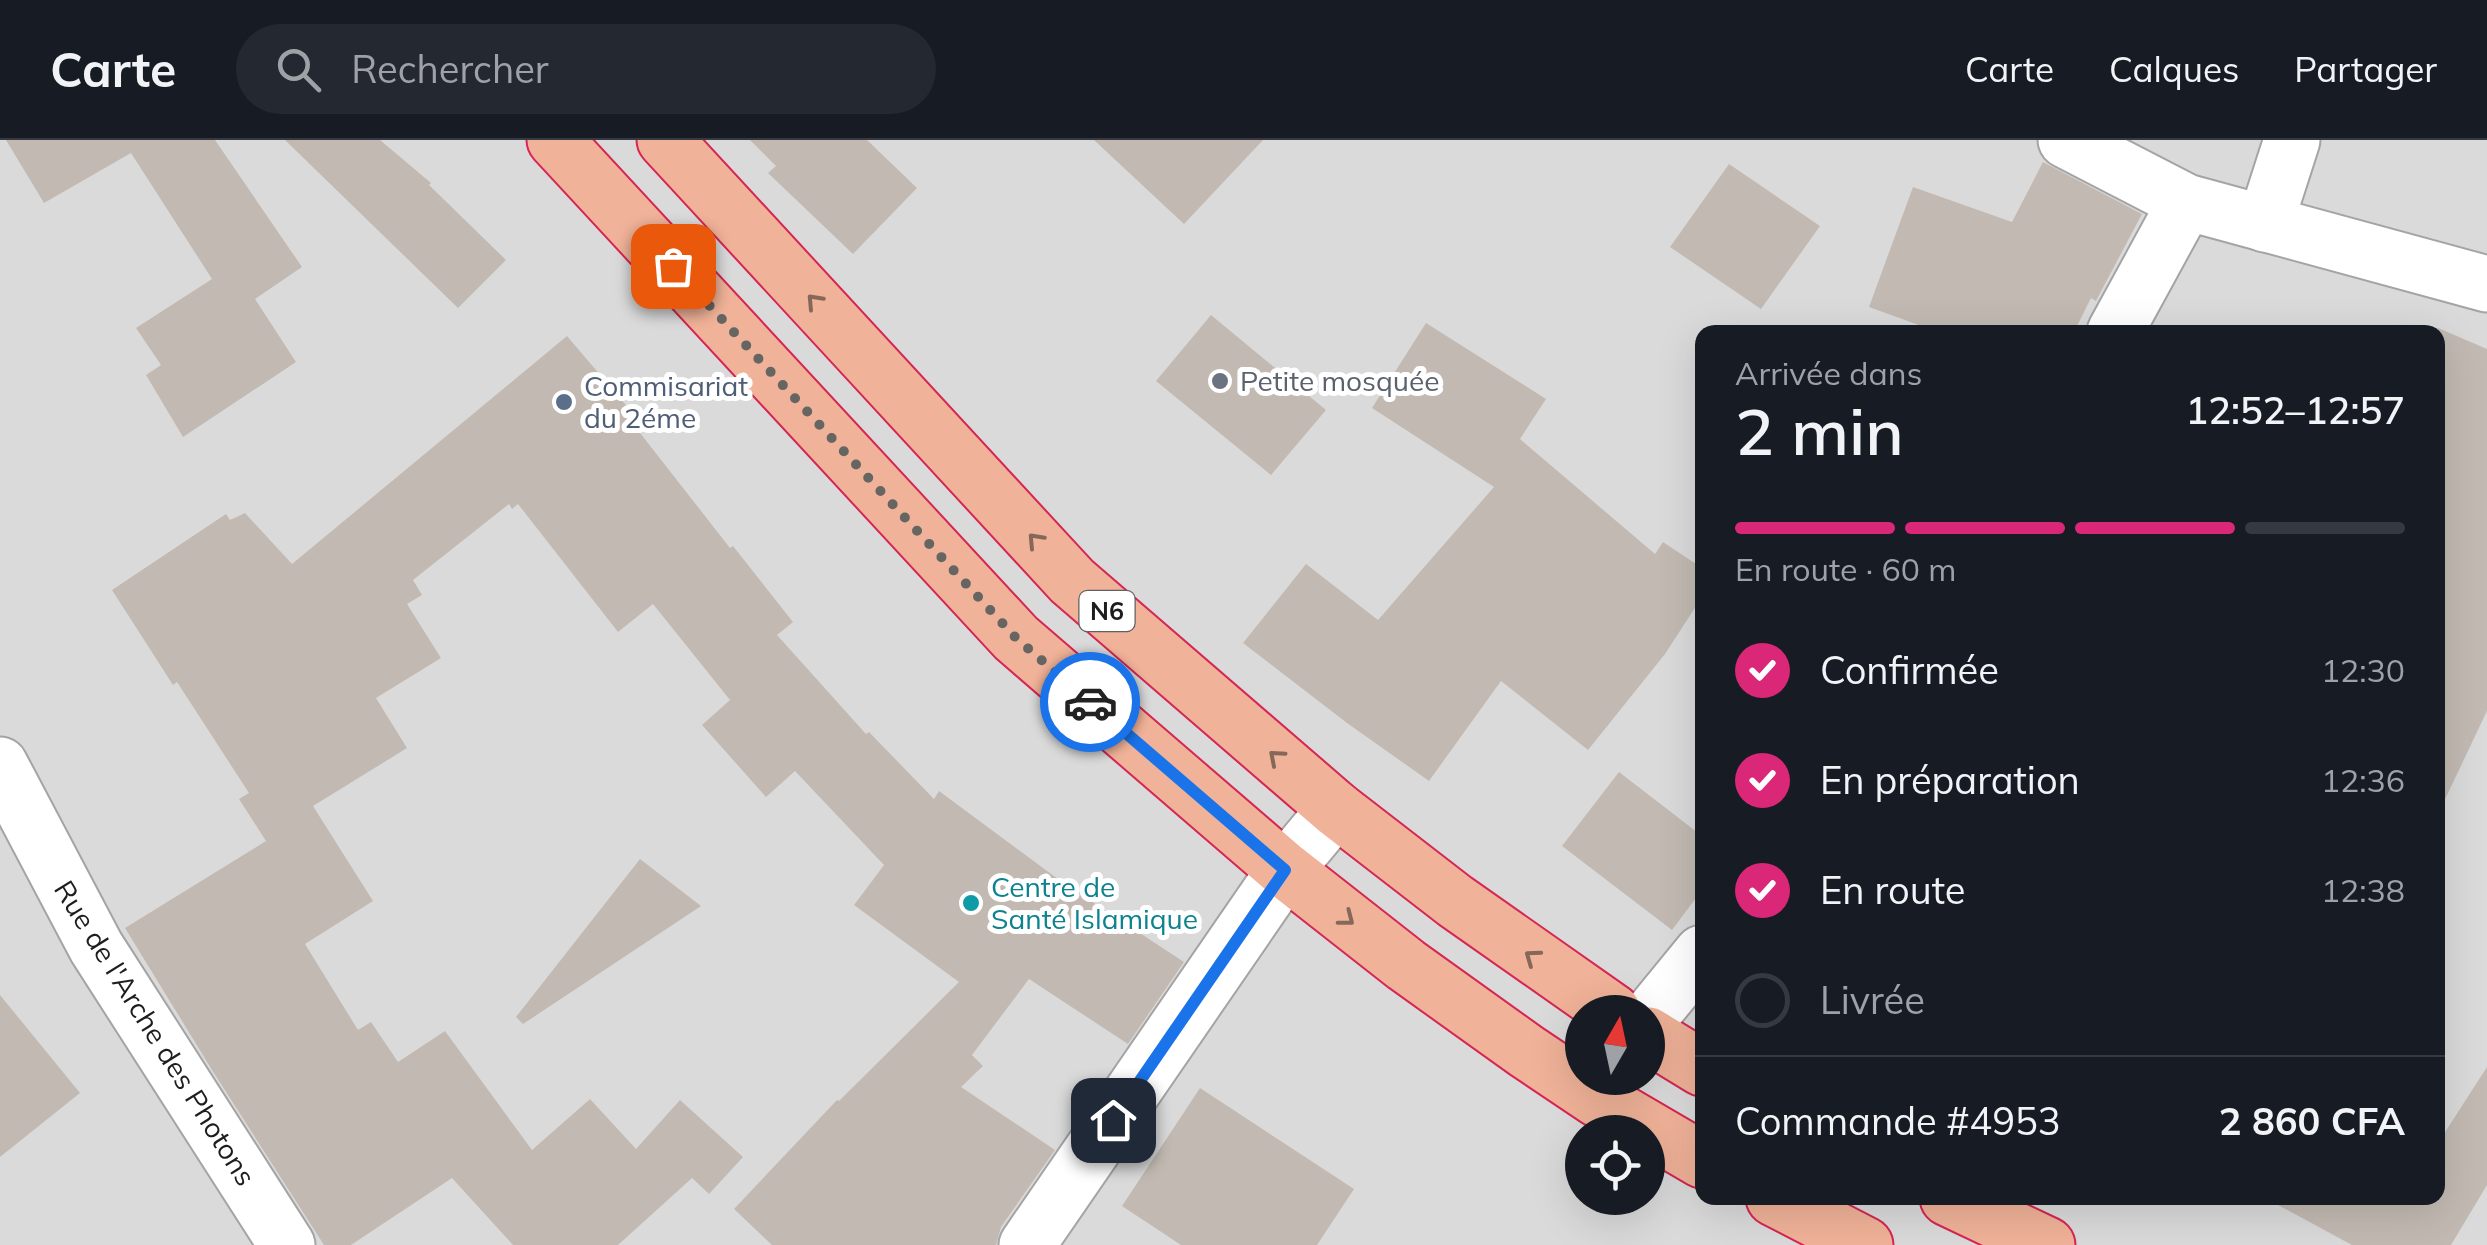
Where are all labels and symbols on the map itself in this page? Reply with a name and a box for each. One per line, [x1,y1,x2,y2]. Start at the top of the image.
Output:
pin [631,224,716,309]
one-way arrow [808,294,826,313]
place label: Petite mosquée [1240,363,1439,398]
place label: Commisariat du 2éme [584,368,748,435]
marker: Petite mosquée [1209,370,1231,392]
marker: Commisariat du 2éme [553,391,575,413]
one-way arrow [1029,533,1047,552]
road number: N6 [1080,591,1134,631]
courier [1040,652,1140,752]
one-way arrow [1269,751,1288,769]
place label: Centre de Santé Islamique [991,869,1198,936]
street label: Rue de l'Arche des Photons [47,874,264,1192]
marker: Centre de Santé Islamique [960,892,982,914]
one-way arrow [1336,907,1354,924]
one-way arrow [1525,951,1544,969]
north arrow [1565,995,1665,1095]
pin [1071,1078,1156,1163]

